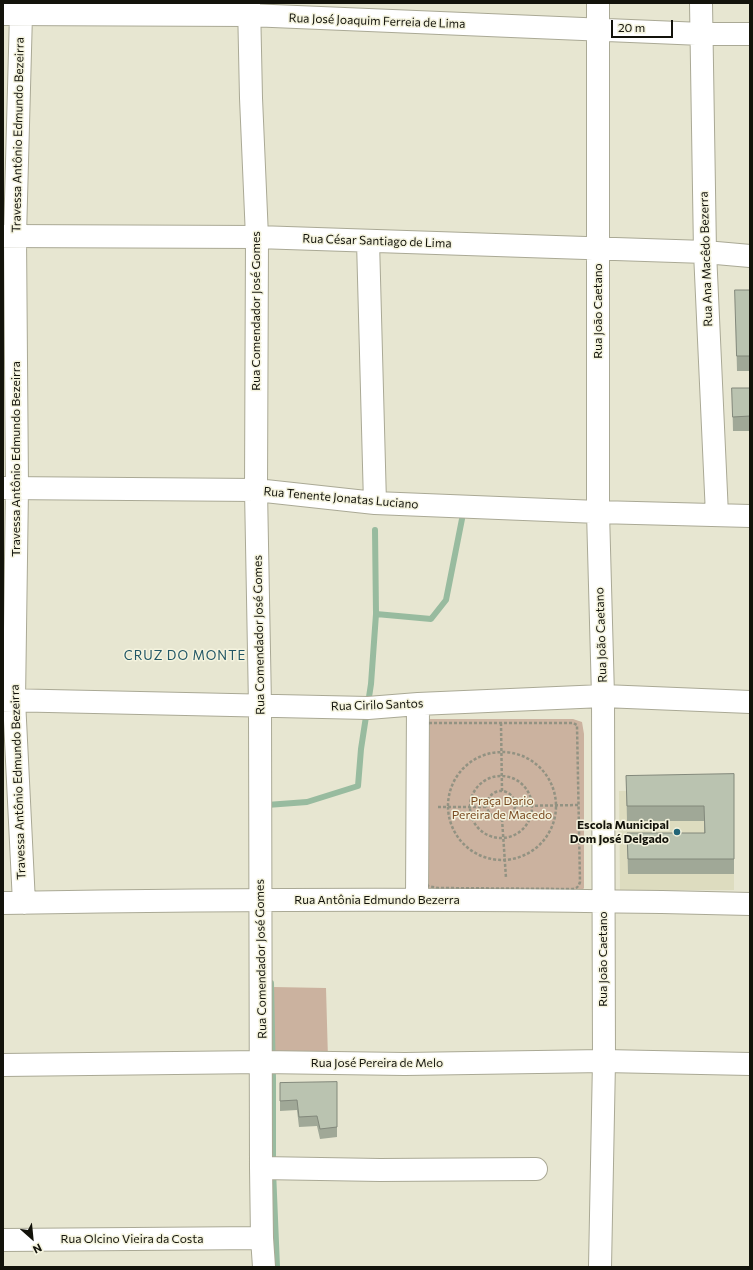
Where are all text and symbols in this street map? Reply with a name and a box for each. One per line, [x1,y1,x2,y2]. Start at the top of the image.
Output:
street label: Rua José Joaquim Ferreia de Lima [288,11,466,31]
scale bar [613,12,675,38]
text: 20 m [618,20,645,34]
street label: Travessa Antônio Edmundo Bezeirra [9,37,27,233]
street label: Rua Ana Macêdo Bezerra [696,191,716,327]
street label: Rua Comendador José Gomes [249,231,263,391]
street label: Rua César Santiago de Lima [302,231,452,251]
street label: Rua João Caetano [591,263,605,359]
street label: Travessa Antônio Edmundo Bezeirra [9,361,23,557]
street label: Rua Tenente Jonatas Luciano [263,484,419,512]
street label: Rua Comendador José Gomes [250,555,268,715]
street label: Rua João Caetano [592,587,610,683]
district label: CRUZ DO MONTE [124,648,246,664]
street label: Travessa Antônio Edmundo Bezeirra [7,684,29,880]
street label: Rua Cirilo Santos [331,696,423,714]
park label: Praça Dario Pereira de Macedo [452,794,552,822]
place label: Escola Municipal Dom José Delgado [570,818,669,846]
marker: Escola Municipal Dom José Delgado [672,827,682,837]
street label: Rua Comendador José Gomes [252,879,270,1039]
street label: Rua Antônia Edmundo Bezerra [294,893,460,907]
street label: Rua João Caetano [596,911,610,1007]
street label: Rua José Pereira de Melo [311,1056,443,1070]
north arrow [12,1218,52,1258]
street label: Rua Olcino Vieira da Costa [61,1232,203,1246]
text: N [31,1241,44,1257]

